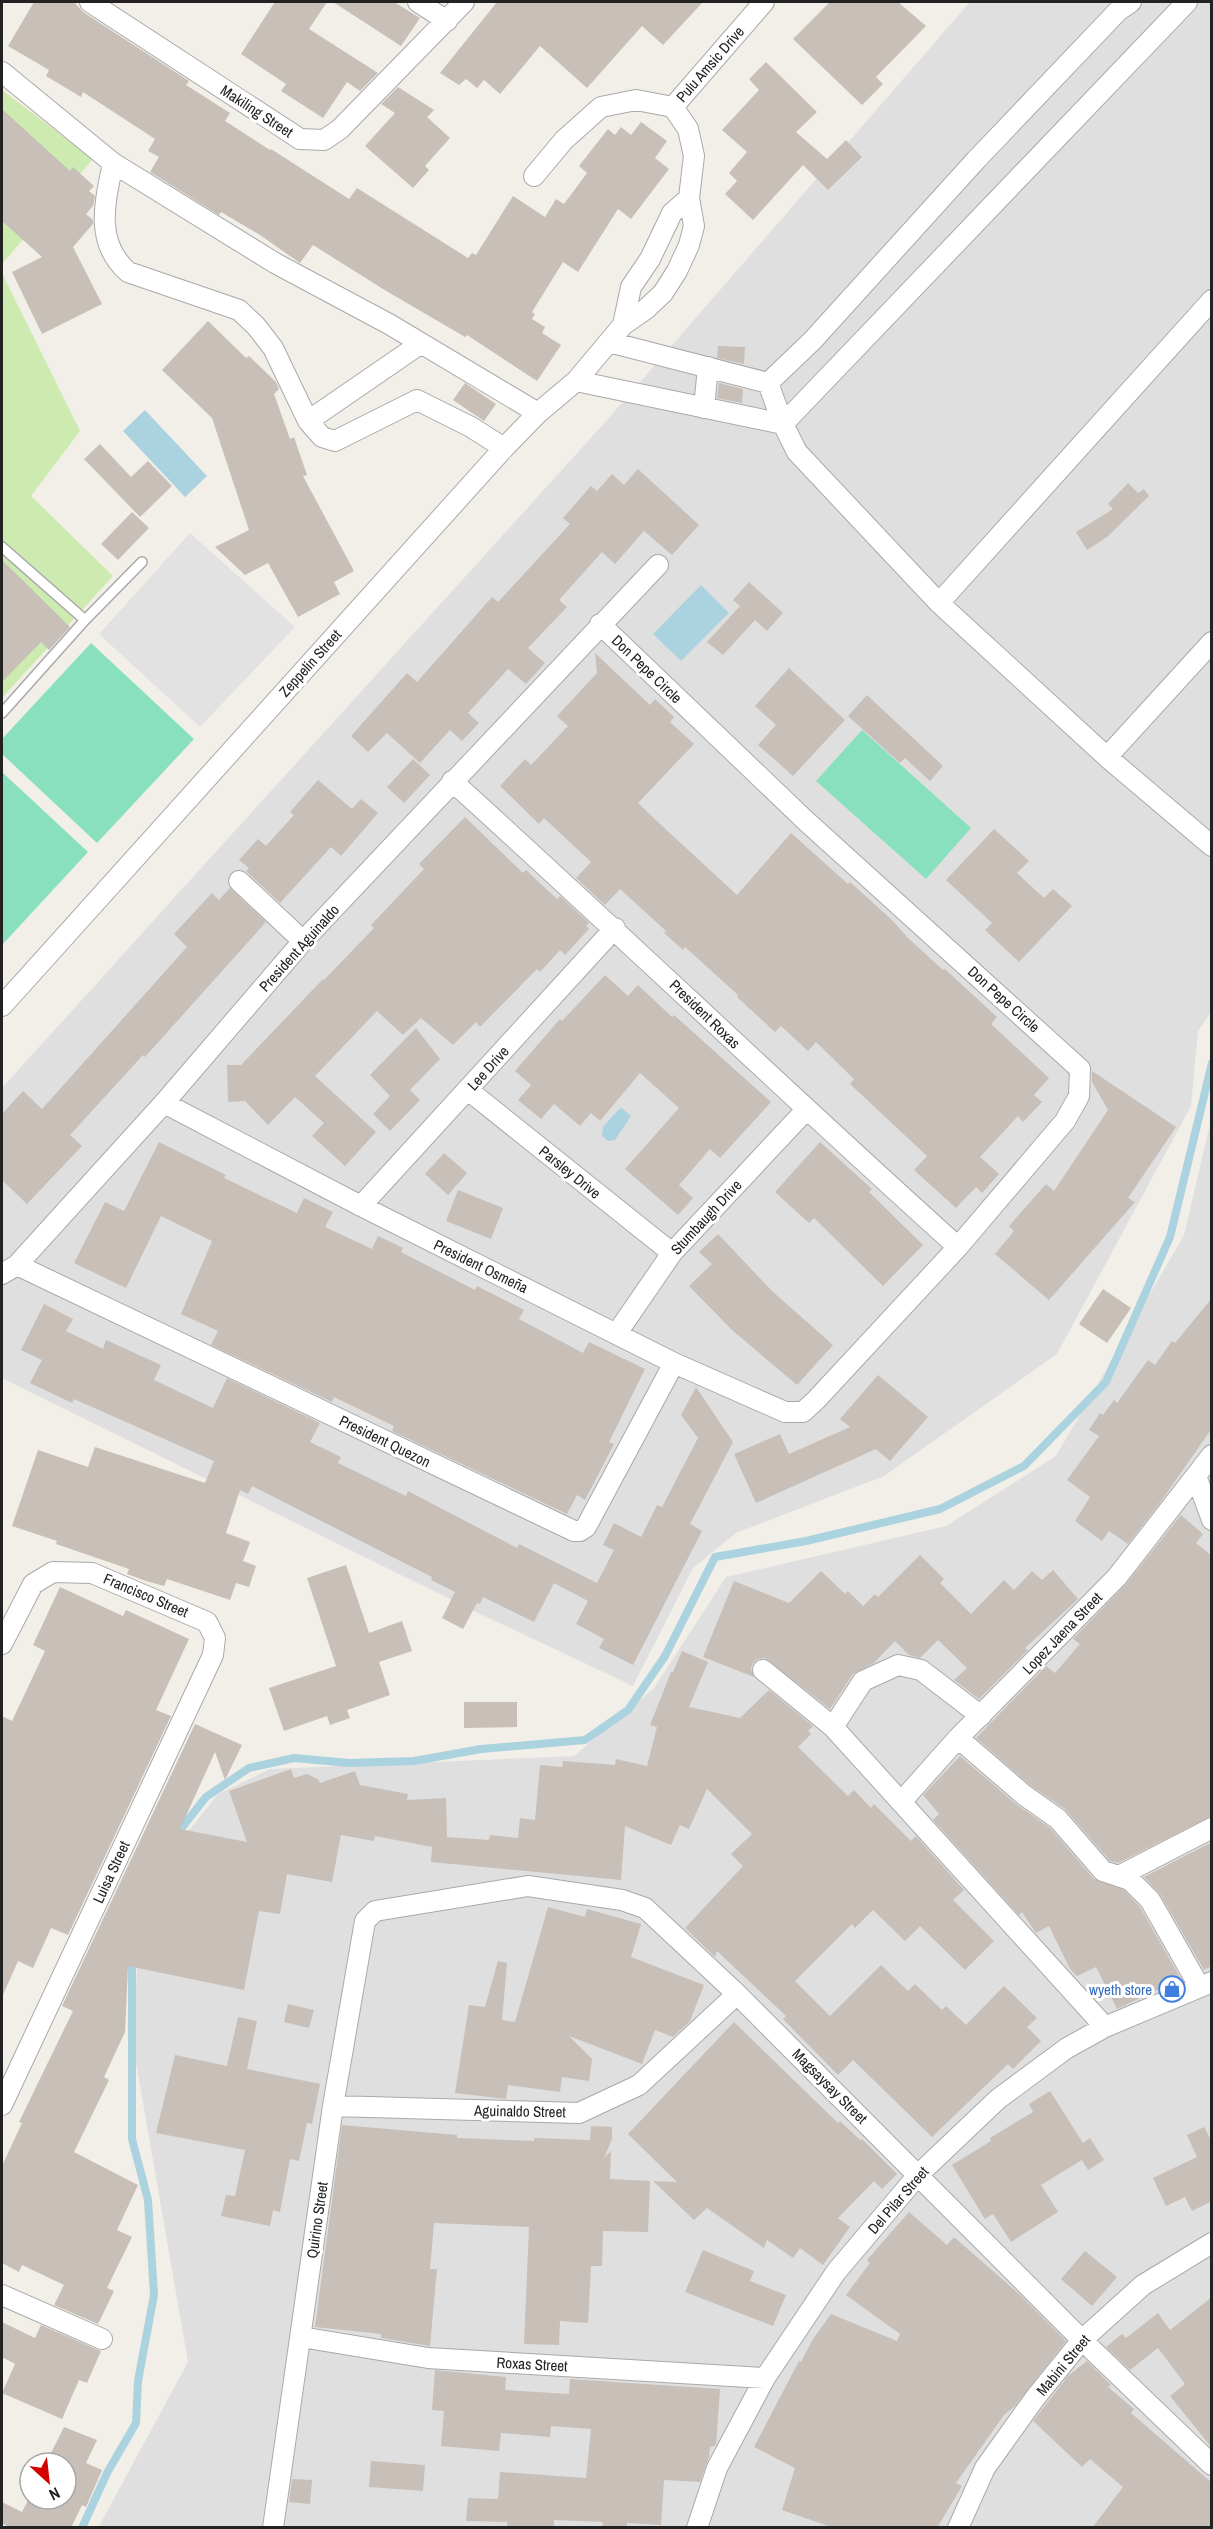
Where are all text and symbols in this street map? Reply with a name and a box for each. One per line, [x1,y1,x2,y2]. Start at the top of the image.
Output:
street label: Pulu Amsic Drive [671,21,749,106]
street label: Makiling Street [217,80,298,143]
street label: Zeppelin Street [274,624,346,701]
street label: Don Pepe Circle [607,630,687,708]
street label: President Aguinaldo [254,900,344,996]
street label: Don Pepe Circle [963,961,1045,1037]
street label: President Roxas [665,975,745,1053]
street label: Lee Drive [462,1041,514,1095]
street label: Parsley Drive [535,1141,605,1203]
street label: Stumbaugh Drive [666,1175,746,1259]
street label: President Osmeña [430,1234,532,1298]
street label: President Quezon [336,1410,434,1472]
street label: Francisco Street [100,1568,192,1623]
street label: Lopez Jaena Street [1017,1587,1107,1679]
street label: Luisa Street [87,1837,135,1907]
shop icon: wyeth store [1157,1974,1187,2004]
place label: wyeth store [1089,1979,1152,2000]
street label: Magsaysay Street [788,2044,873,2129]
street label: Aguinaldo Street [473,2100,567,2122]
street label: Del Pilar Street [863,2161,934,2238]
street label: Quirino Street [301,2180,333,2260]
street label: Mabini Street [1031,2330,1095,2400]
street label: Roxas Street [496,2352,569,2376]
north arrow [18,2451,78,2511]
text: N [46,2482,64,2506]

